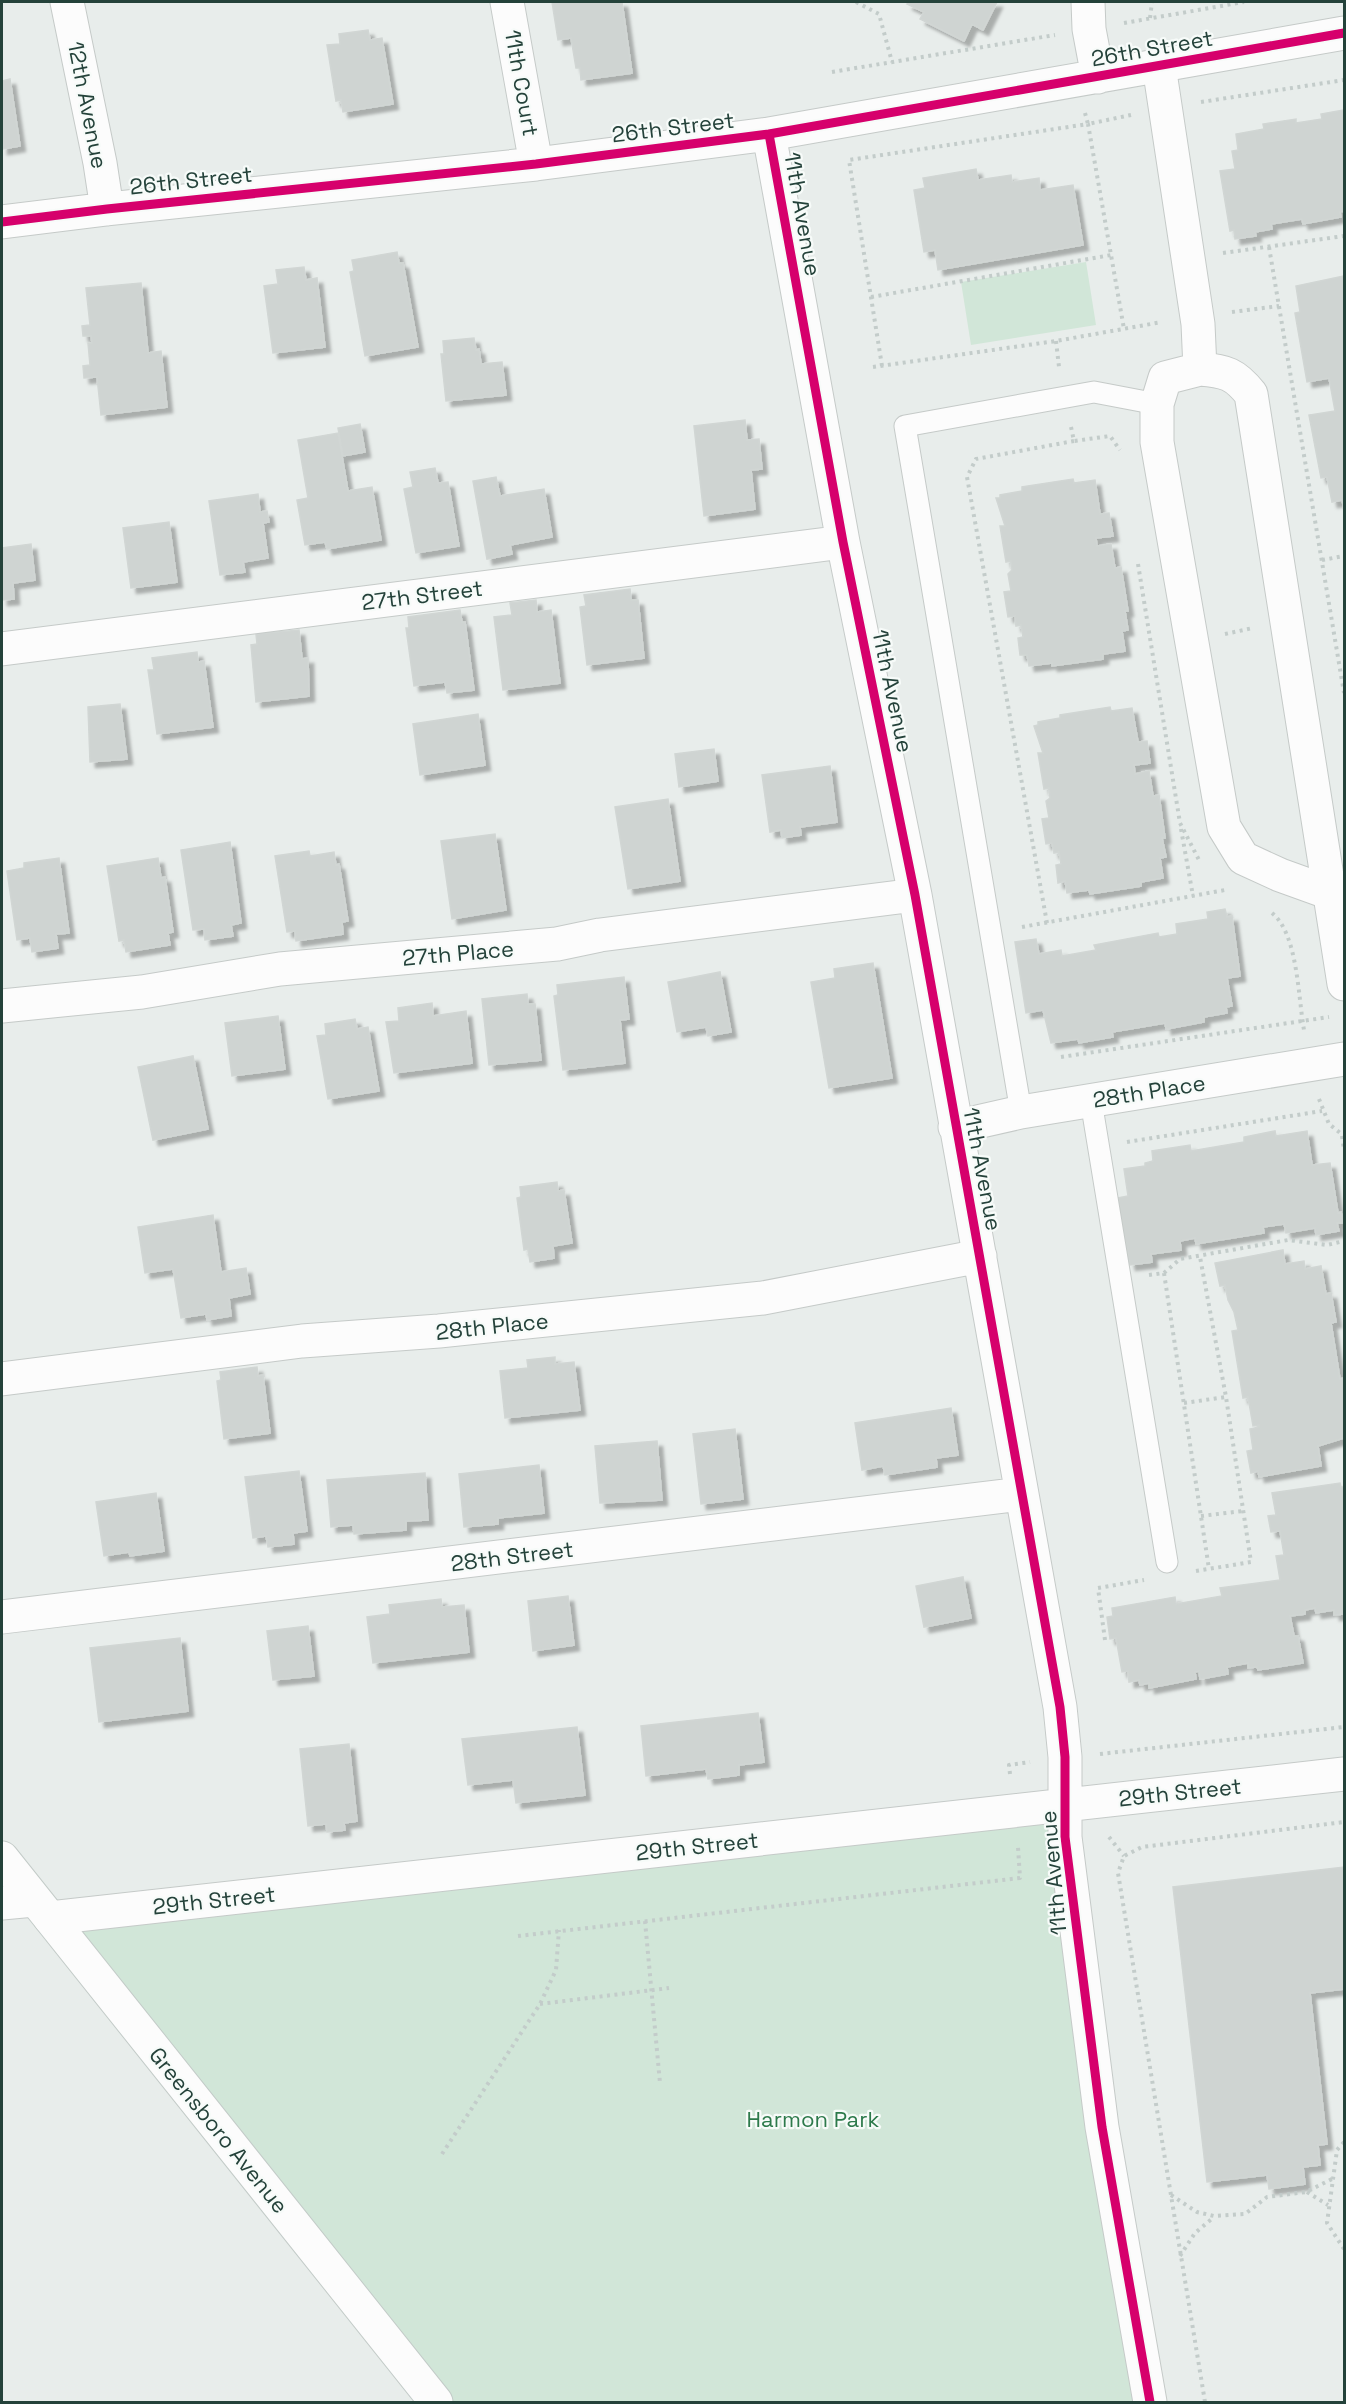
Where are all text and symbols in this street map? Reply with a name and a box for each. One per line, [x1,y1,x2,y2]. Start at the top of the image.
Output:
street label: 26th Street [1089,24,1215,72]
street label: 11th Court [499,28,545,138]
street label: 12th Avenue [62,39,114,171]
street label: 26th Street [610,106,736,148]
street label: 11th Avenue [778,150,828,278]
street label: 26th Street [128,160,254,200]
street label: 27th Street [360,574,484,616]
street label: 11th Avenue [866,627,920,755]
street label: 27th Place [401,934,515,972]
street label: 28th Place [1091,1068,1207,1114]
street label: 11th Avenue [957,1105,1009,1233]
street label: 28th Place [434,1306,550,1346]
street label: 28th Street [449,1535,575,1577]
street label: 29th Street [1117,1772,1243,1812]
street label: 11th Avenue [1034,1809,1072,1937]
street label: 29th Street [634,1826,760,1866]
street label: 29th Street [151,1880,277,1920]
street label: Greensboro Avenue [143,2041,295,2219]
park label: Harmon Park [747,2105,880,2133]

